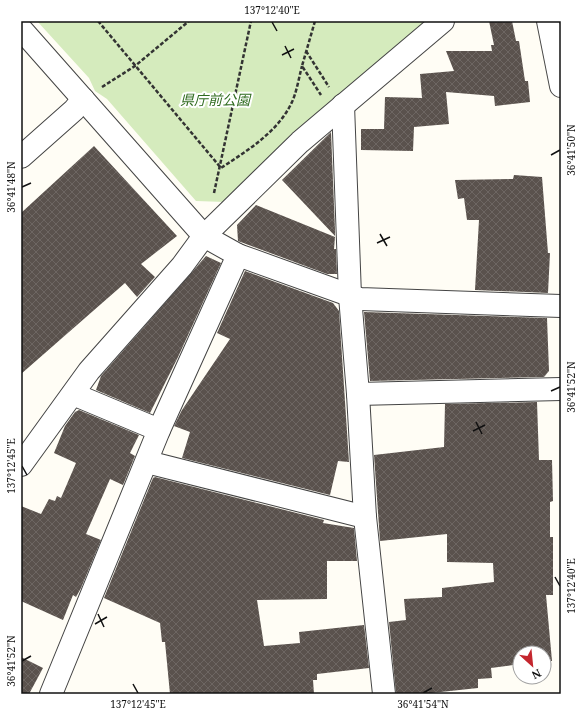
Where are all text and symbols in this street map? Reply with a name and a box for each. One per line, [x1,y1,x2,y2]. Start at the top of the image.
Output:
text: 137°12'40"E [244,3,300,17]
park label: 県庁前公園 [180,90,252,109]
text: 36°41'50"N [564,124,578,176]
text: 36°41'48"N [4,161,18,213]
text: 36°41'52"N [564,361,578,413]
text: 137°12'45"E [4,438,18,494]
text: 137°12'40"E [564,558,578,614]
text: 36°41'52"N [4,635,18,687]
north arrow [512,645,552,685]
text: N [529,666,544,683]
text: 137°12'45"E [110,697,166,711]
text: 36°41'54"N [397,697,449,711]

